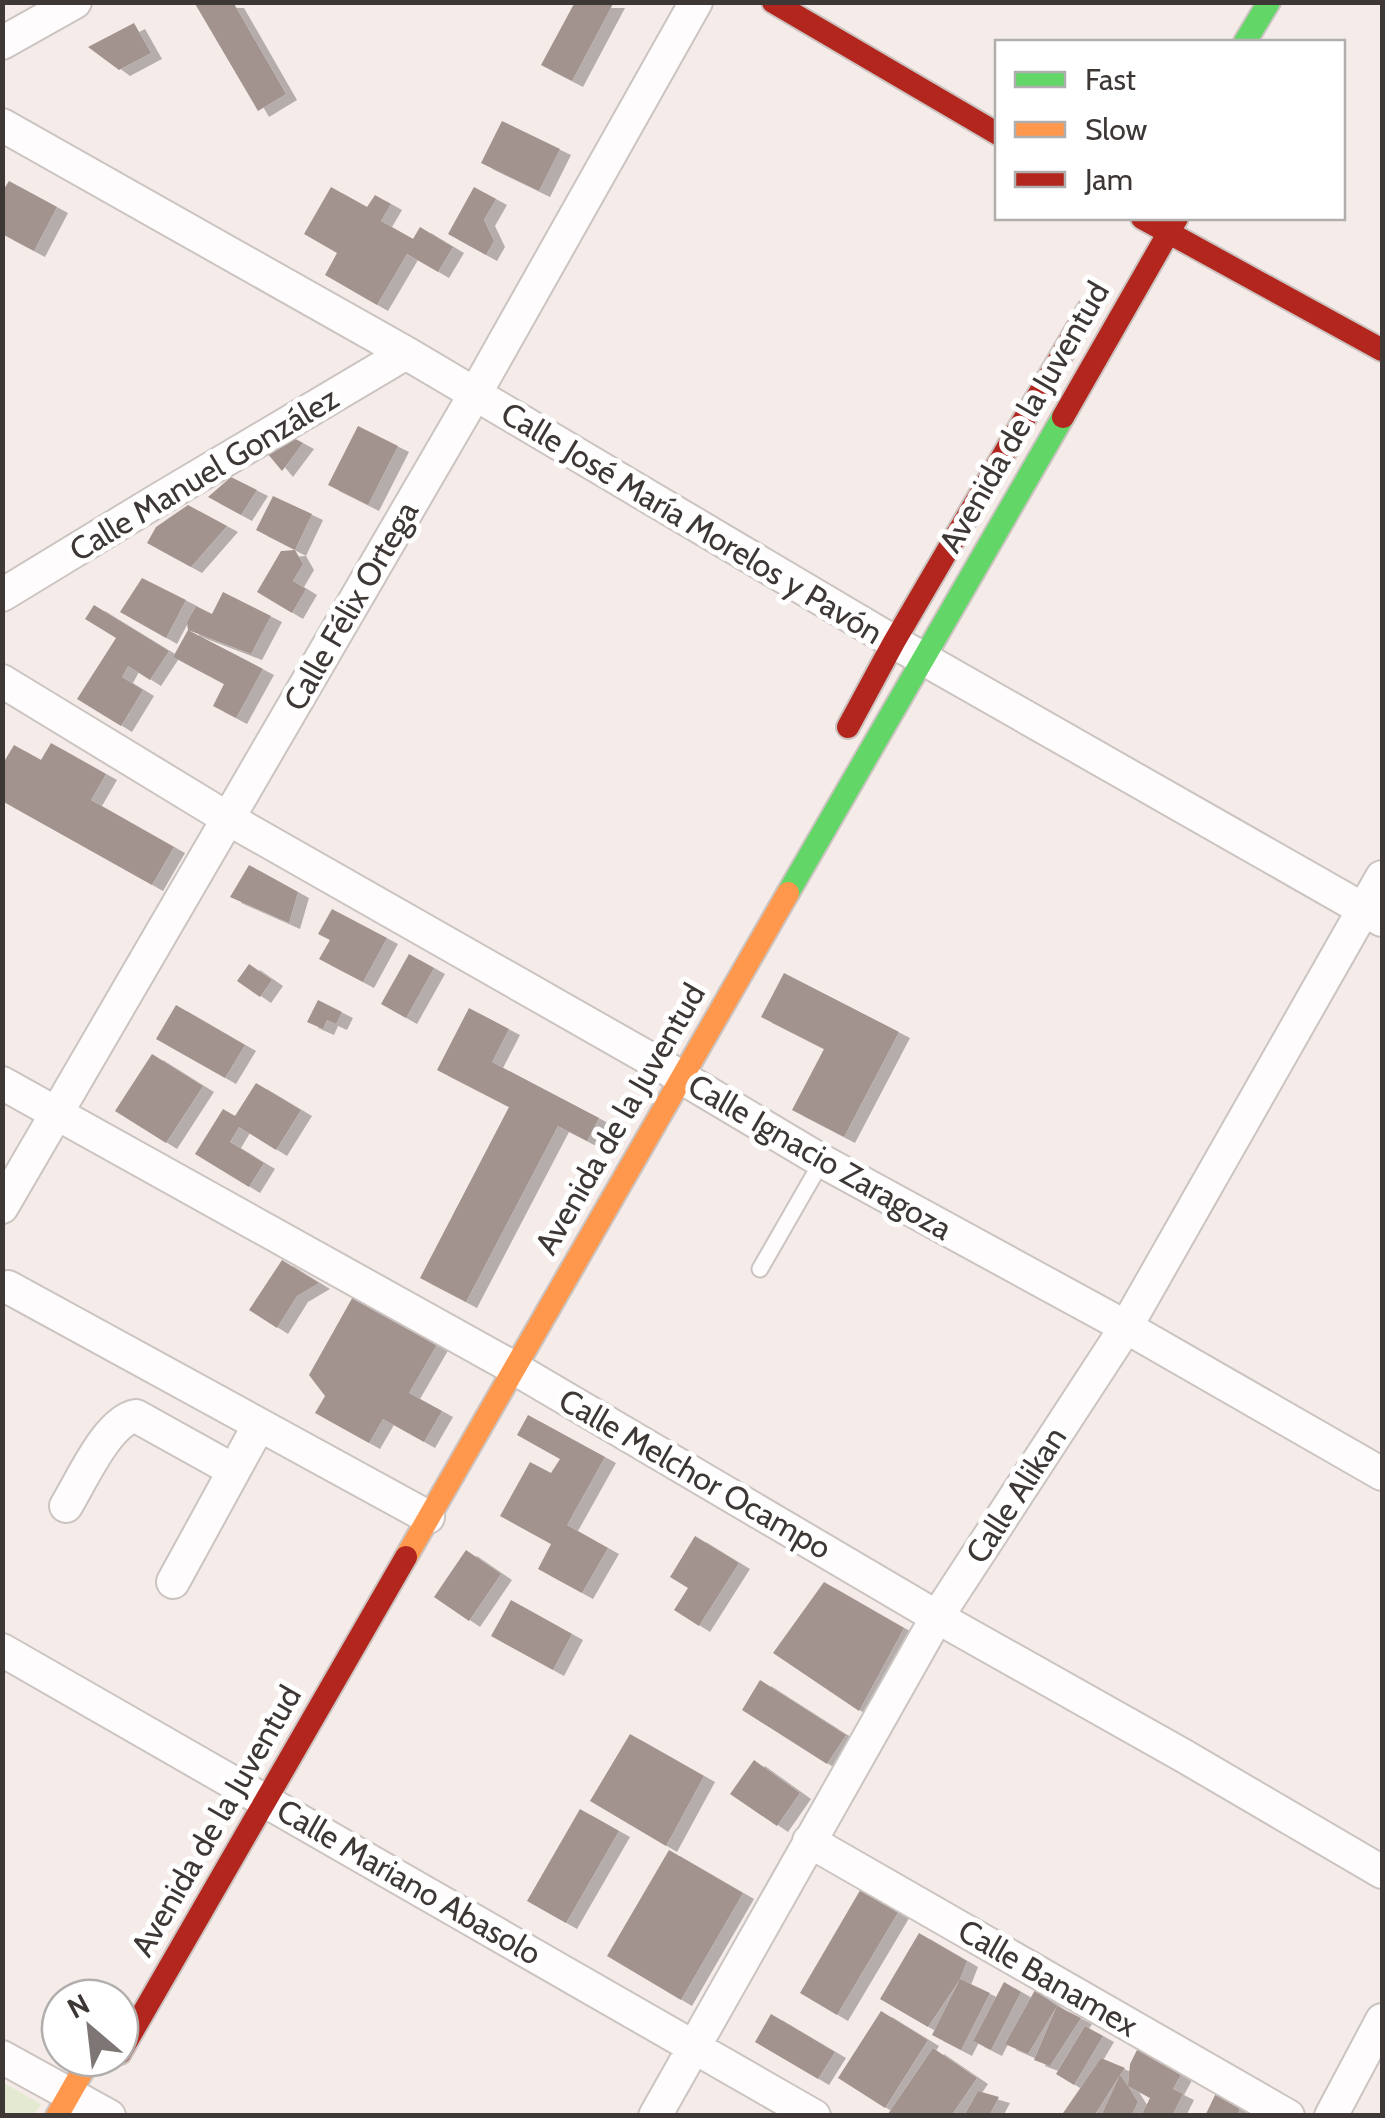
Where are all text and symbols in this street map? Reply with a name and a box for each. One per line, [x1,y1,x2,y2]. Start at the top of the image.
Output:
legend [995,40,1345,220]
text: Fast [1085,61,1136,98]
text: Slow [1085,111,1148,148]
text: Jam [1084,161,1133,198]
street label: Avenida de la Juventud [930,274,1117,559]
street label: Calle Manuel González [62,378,345,569]
street label: Calle José María Morelos y Pavón [494,393,890,652]
street label: Calle Félix Ortega [275,494,426,717]
street label: Avenida de la Juventud [526,976,713,1261]
street label: Calle Ignacio Zaragoza [681,1065,960,1248]
street label: Calle Melchor Ocampo [552,1380,838,1567]
street label: Calle Alikan [957,1419,1074,1570]
street label: Avenida de la Juventud [122,1678,309,1963]
street label: Calle Mariano Abasolo [270,1790,548,1973]
street label: Calle Banamex [952,1910,1145,2045]
north arrow [40,1978,140,2078]
text: N [62,1986,95,2026]

